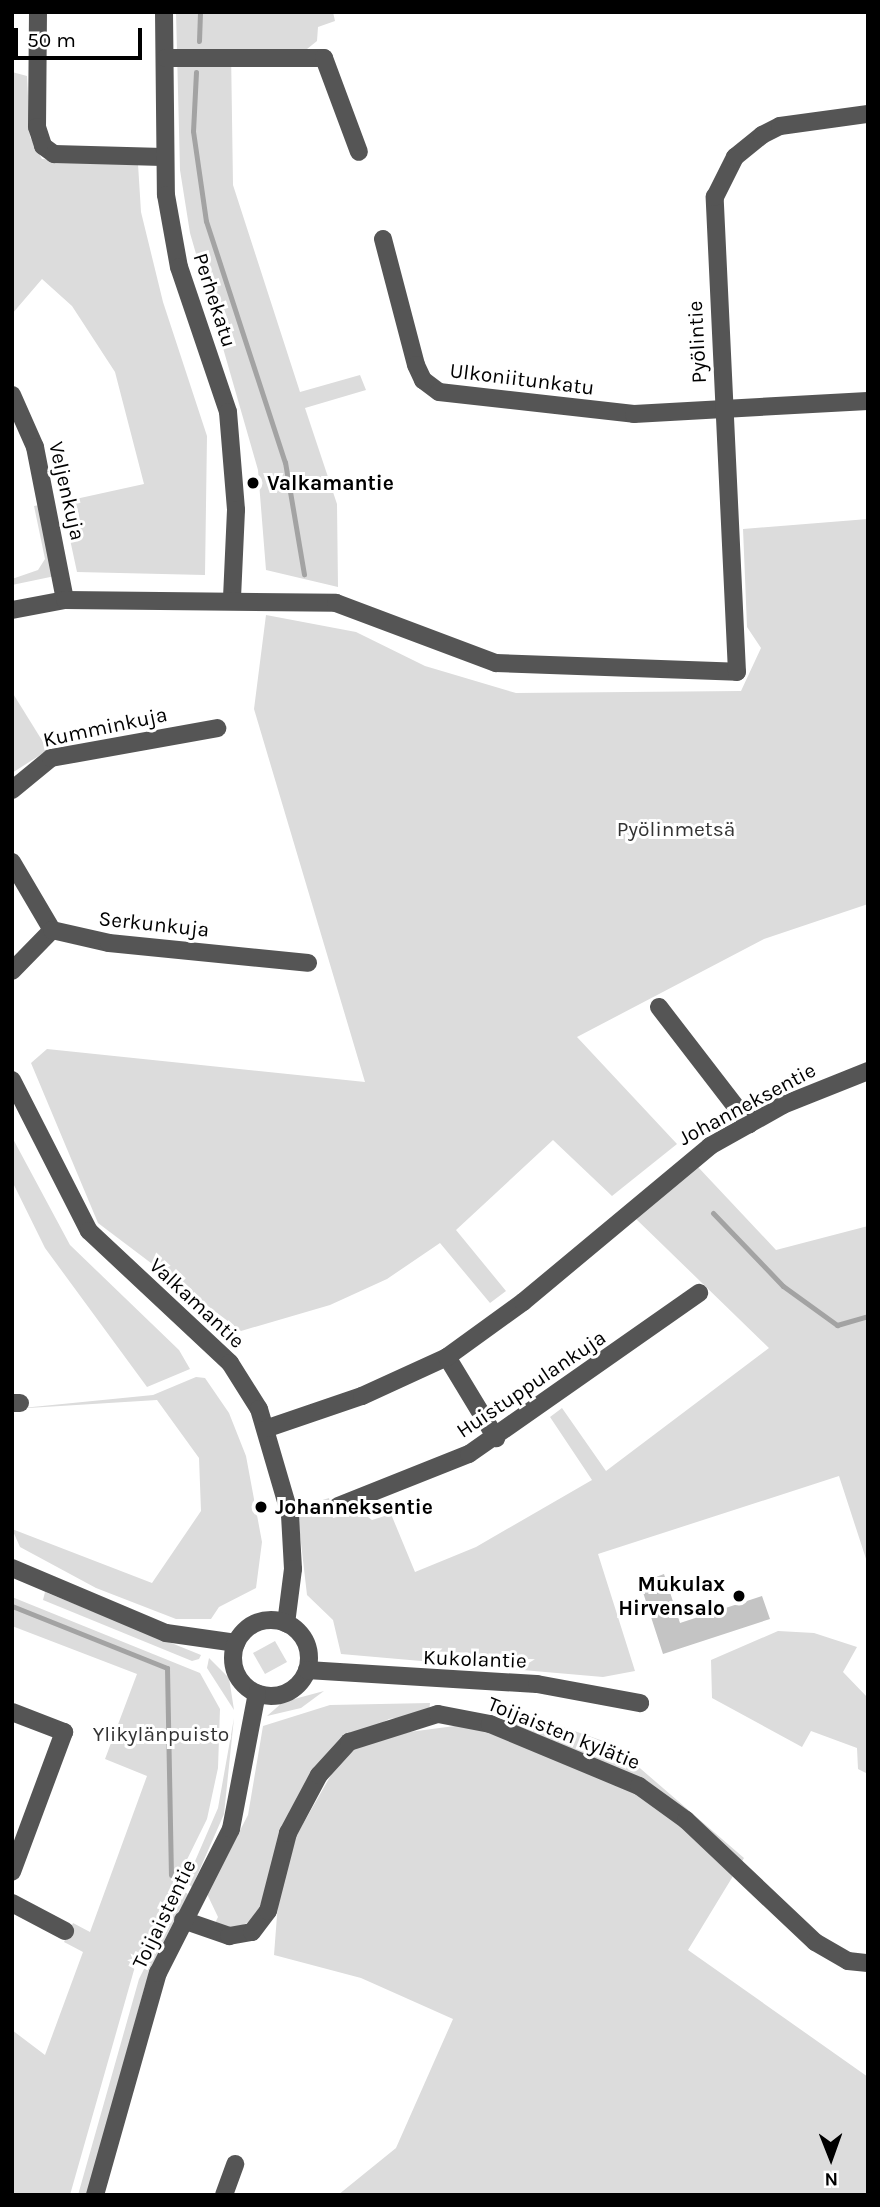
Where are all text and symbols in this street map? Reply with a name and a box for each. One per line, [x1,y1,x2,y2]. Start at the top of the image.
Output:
scale bar [18,14,145,58]
text: 50 m [27,28,76,52]
street label: Perhekatu [188,250,242,350]
street label: Pyölintie [682,300,712,384]
street label: Ulkoniitunkatu [448,358,596,400]
street label: Veljenkuja [43,439,91,543]
place label: Valkamantie [267,470,394,496]
marker: Valkamantie [245,475,261,491]
street label: Kumminkuja [41,702,169,752]
park label: Pyölinmetsä [617,816,735,842]
street label: Serkunkuja [97,906,211,942]
street label: Johanneksentie [674,1057,820,1151]
street label: Valkamantie [144,1253,250,1353]
street label: Huistuppulankuja [452,1325,610,1443]
place label: Johanneksentie [275,1494,433,1520]
marker: Johanneksentie [253,1499,269,1515]
place label: Mukulax Hirvensalo [618,1571,725,1621]
marker: Mukulax Hirvensalo [731,1588,747,1604]
street label: Kukolantie [423,1645,527,1673]
street label: Toijaisten kylätie [484,1691,644,1775]
park label: Ylikylänpuisto [93,1721,229,1747]
street label: Toijaistentie [127,1855,201,1973]
north arrow [796,2123,866,2193]
text: N [824,2168,838,2190]

